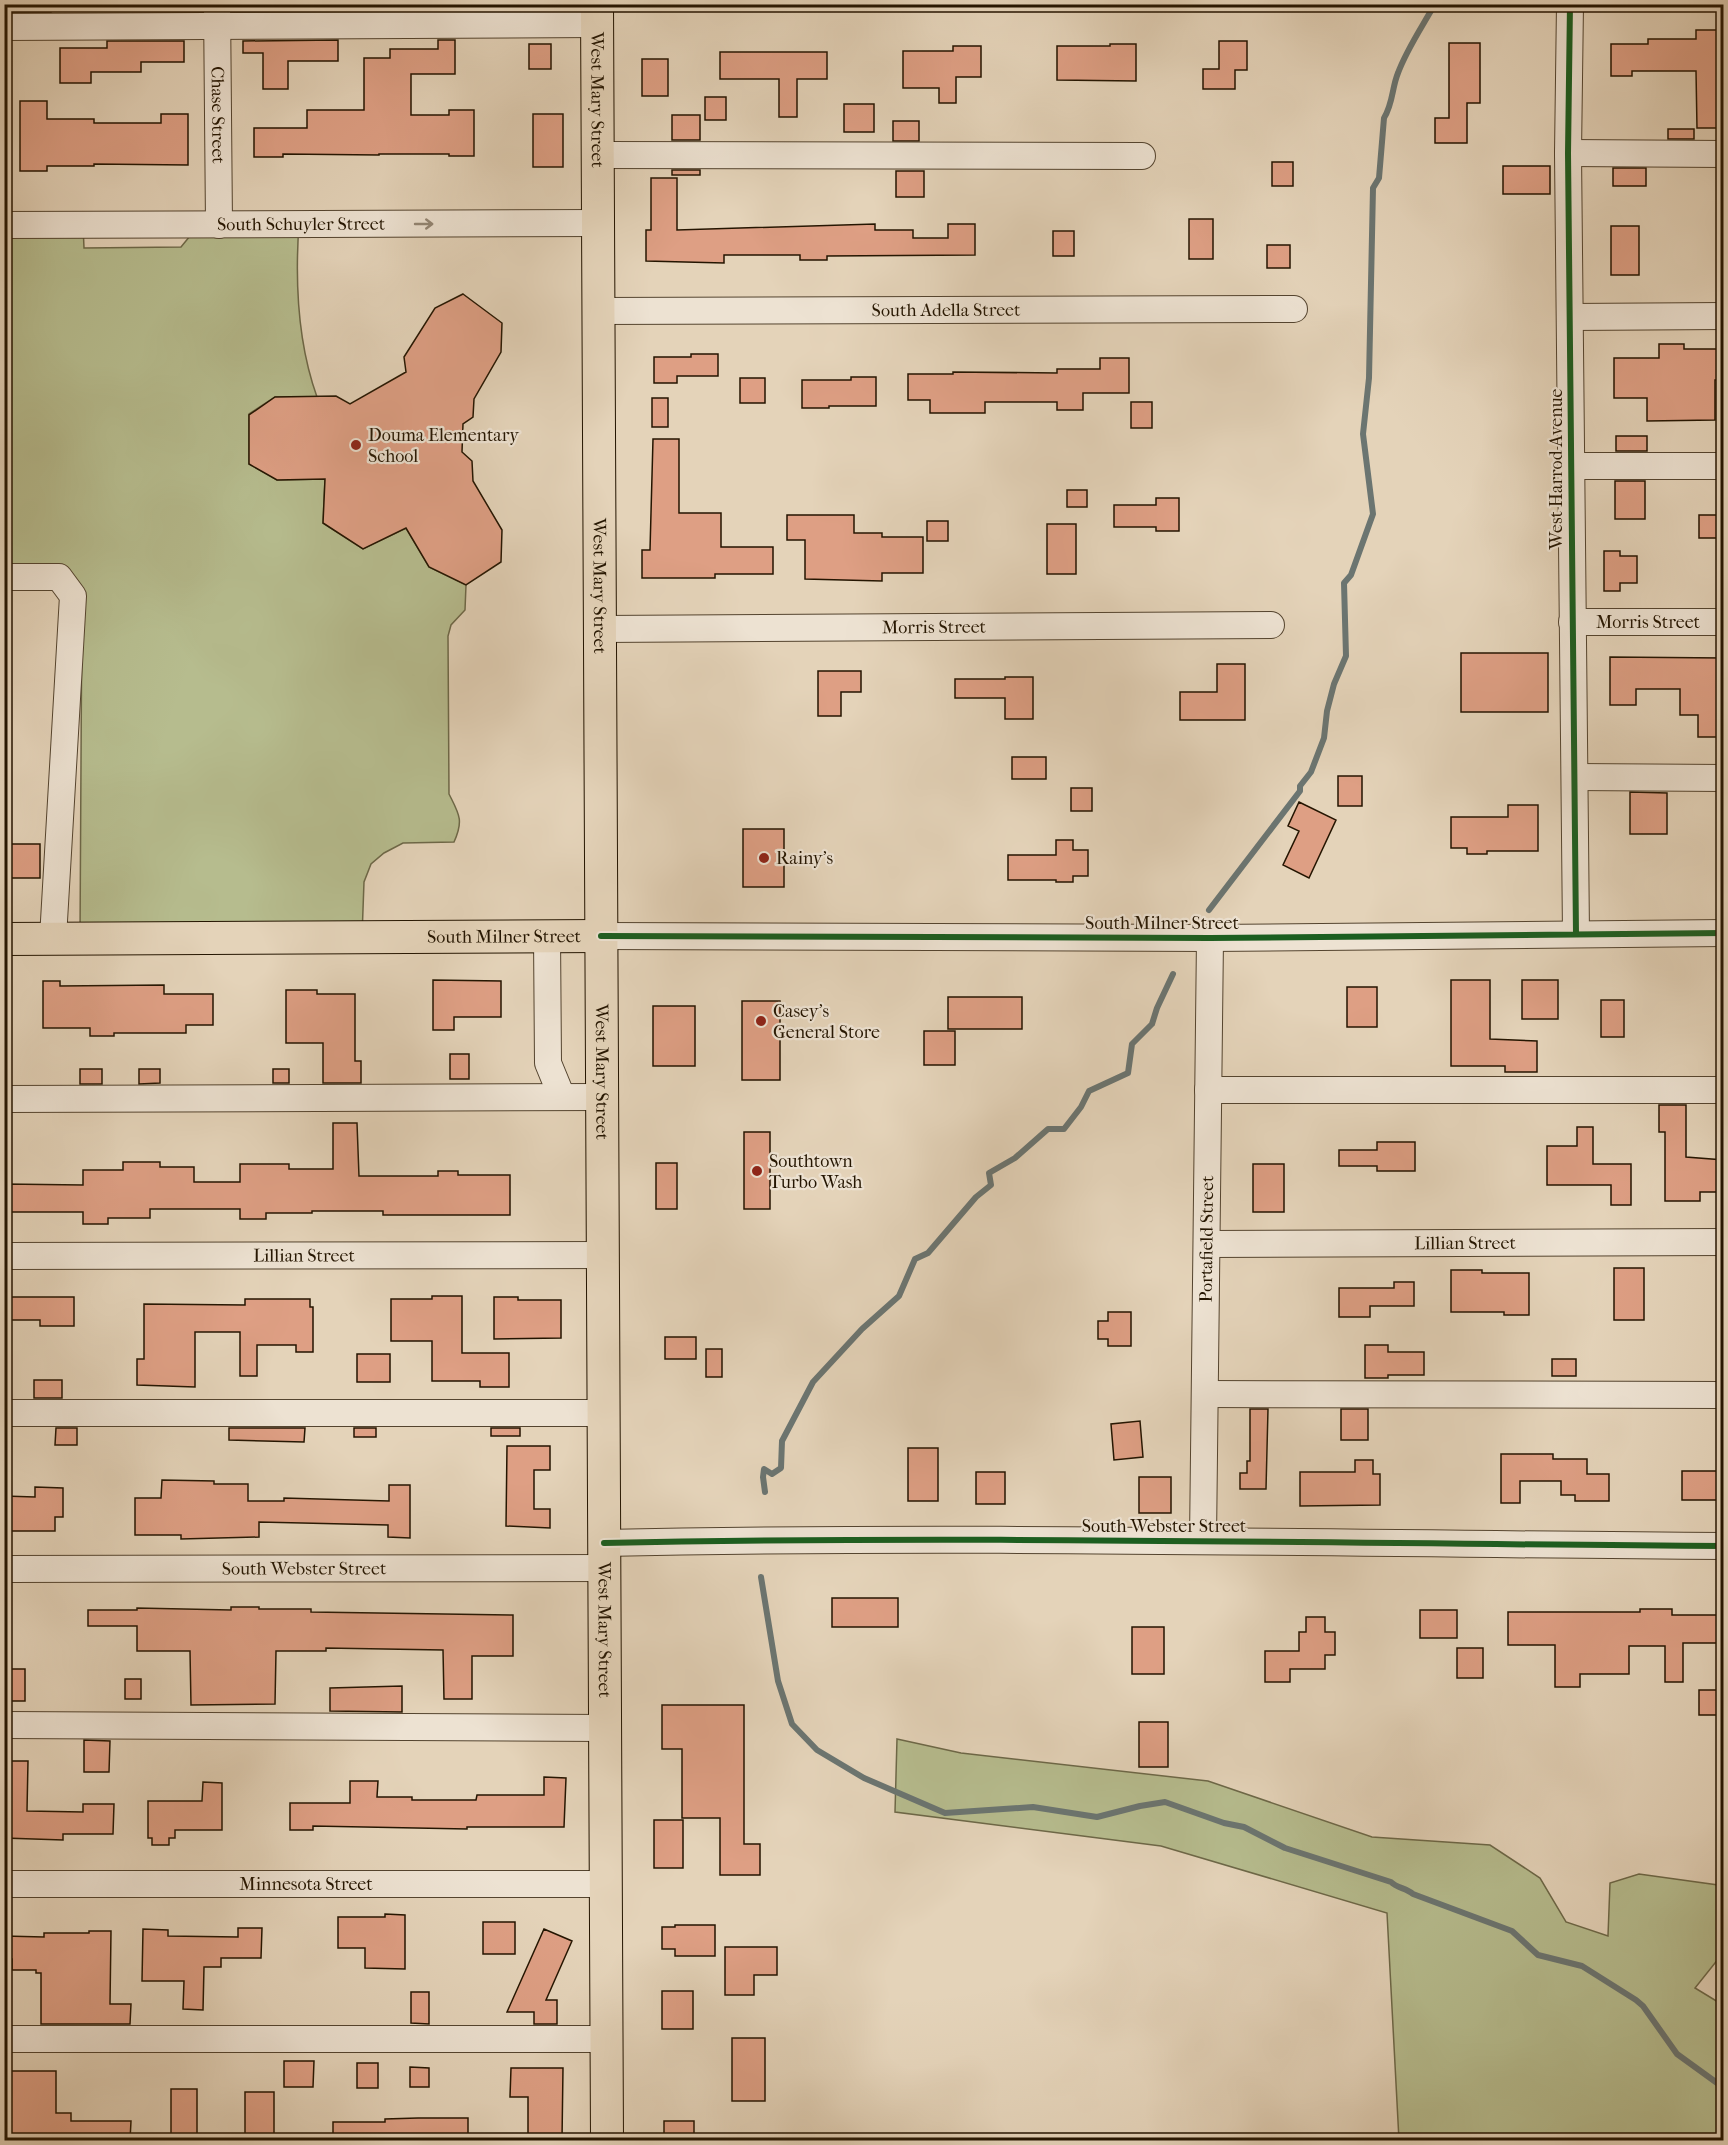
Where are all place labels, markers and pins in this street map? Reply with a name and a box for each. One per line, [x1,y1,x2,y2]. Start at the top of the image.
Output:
place label: Douma Elementary School [368,425,520,467]
marker: Douma Elementary School [349,438,363,452]
place label: Rainy's [776,848,834,869]
marker: Rainy's [757,851,771,865]
place label: Casey's General Store [773,1001,880,1043]
marker: Casey's General Store [754,1014,768,1028]
place label: Southtown Turbo Wash [769,1151,862,1193]
marker: Southtown Turbo Wash [750,1164,764,1178]

